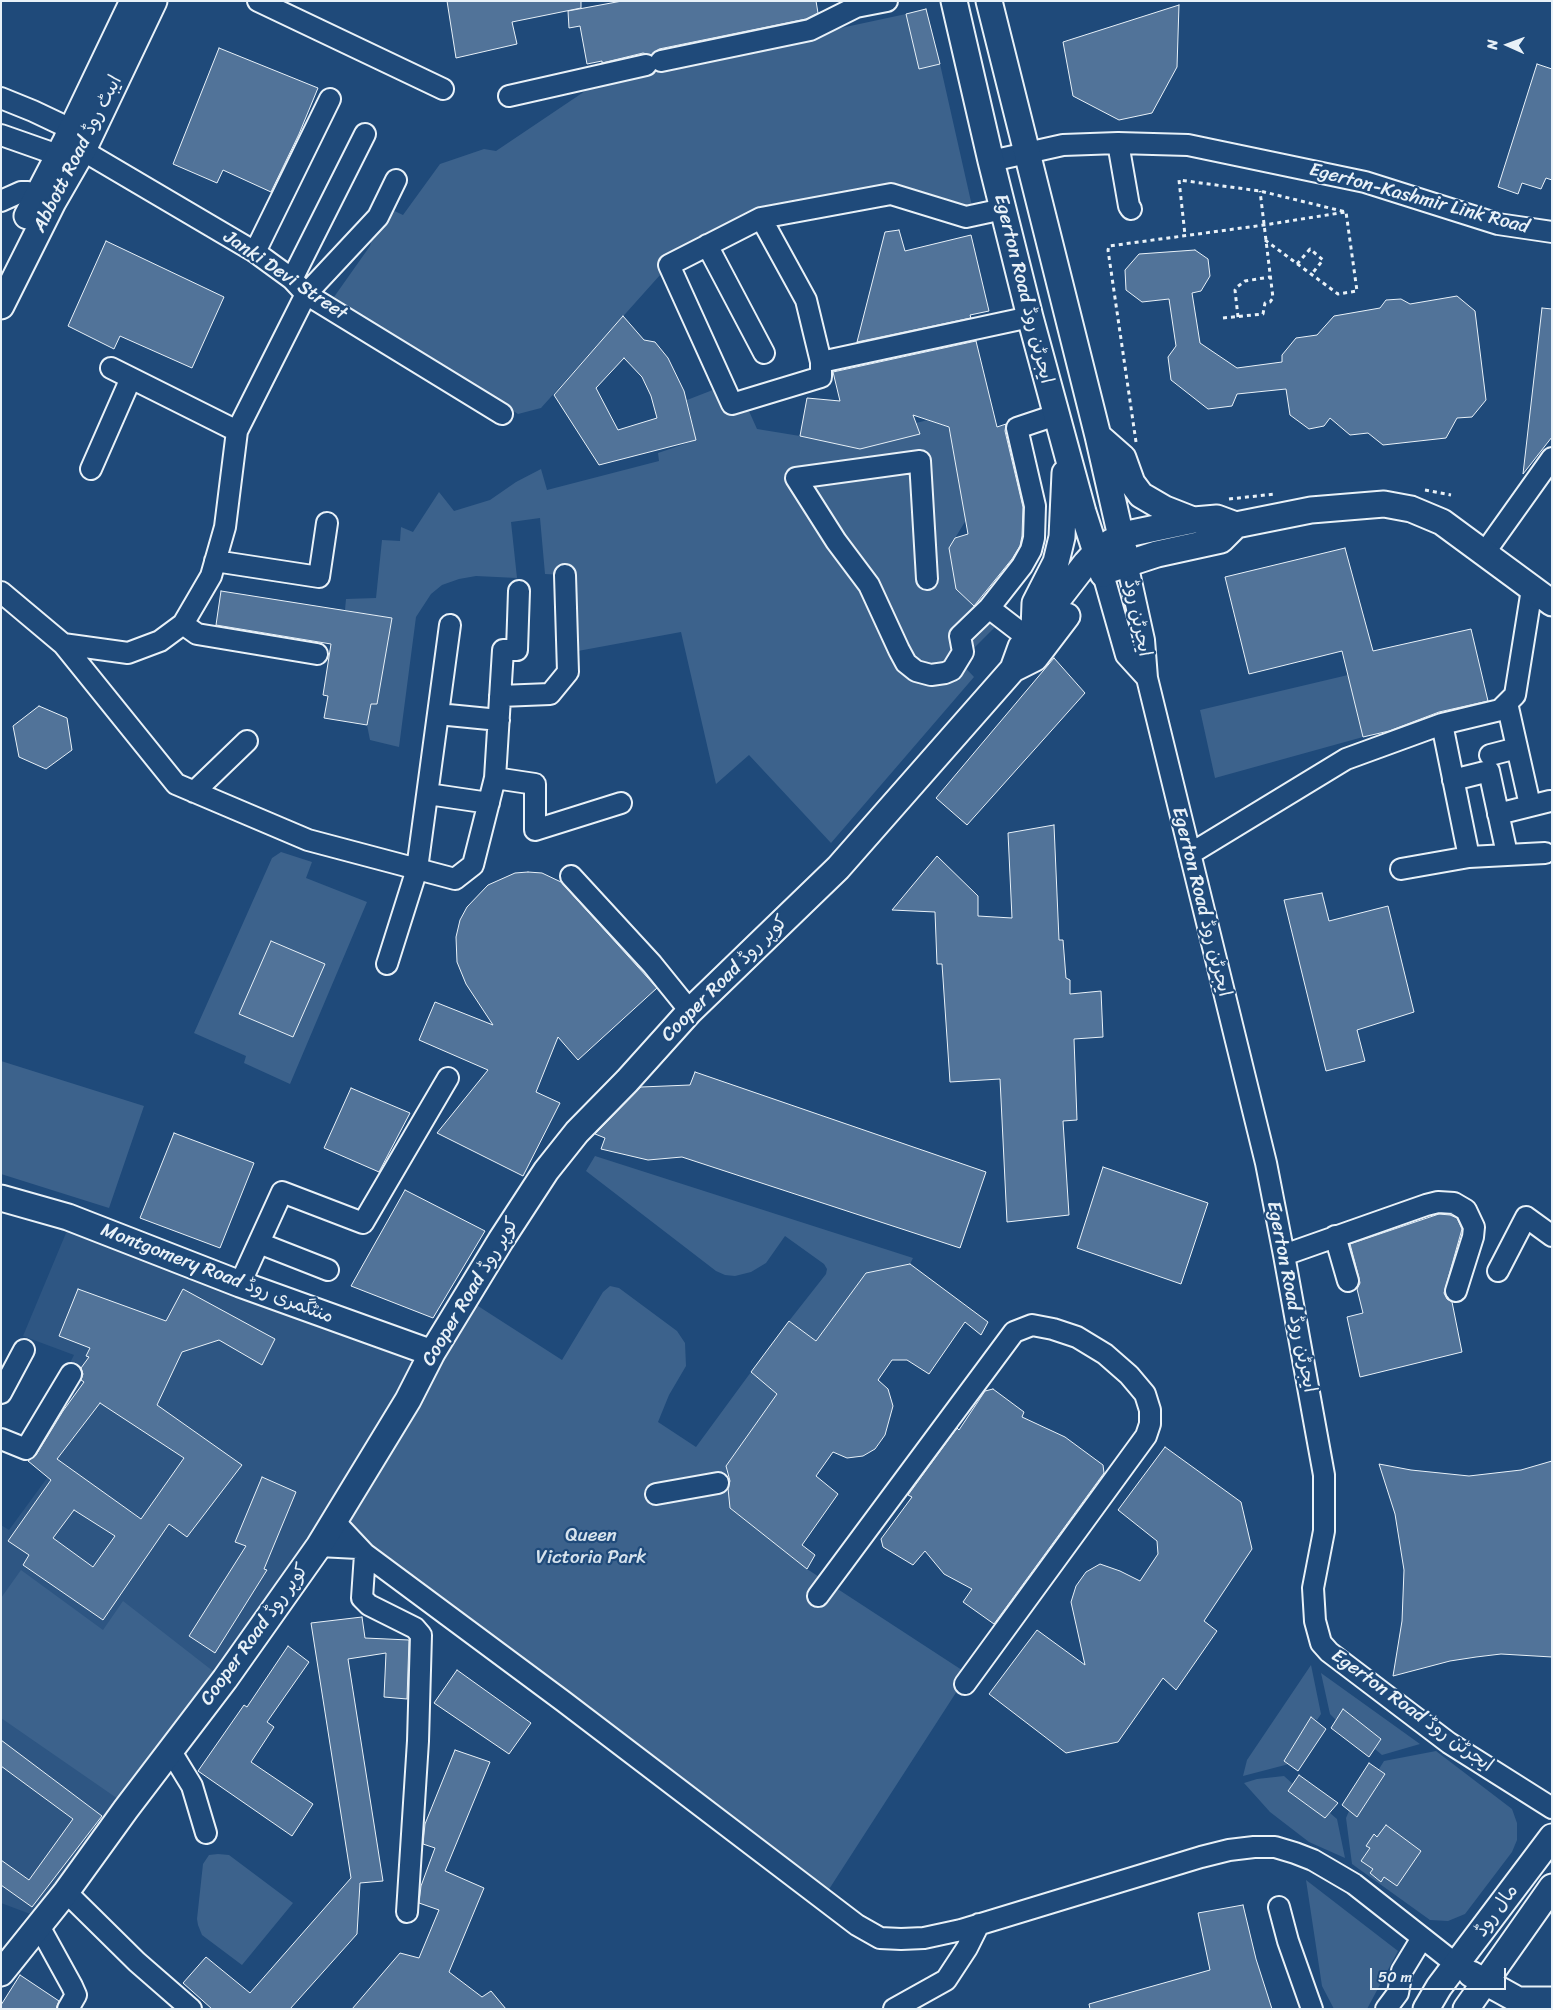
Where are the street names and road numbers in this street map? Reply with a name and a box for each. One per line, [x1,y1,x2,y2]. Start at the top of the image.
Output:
street label: Abbott Road ایبٹ روڈ [29,72,127,236]
street label: Egerton-Kashmir Link Road [1307,159,1531,239]
street label: Egerton Road ایجرٹن روڈ [988,192,1058,386]
street label: Janki Devi Street [219,226,351,326]
street label: ایجرٹن روڈ [1118,577,1156,659]
street label: Egerton Road ایجرٹن روڈ [1166,805,1236,999]
street label: Cooper Road کوپر روڈ [657,911,793,1047]
street label: Egerton Road ایجرٹن روڈ [1261,1199,1321,1395]
street label: Cooper Road کوپر روڈ [418,1214,524,1370]
street label: Montgomery Road منٹگمری روڈ [97,1219,337,1329]
street label: Cooper Road کوپر روڈ [196,1560,314,1710]
street label: Egerton Road ایجرٹن روڈ [1327,1645,1497,1777]
street label: مال روڈ [1470,1880,1524,1942]

